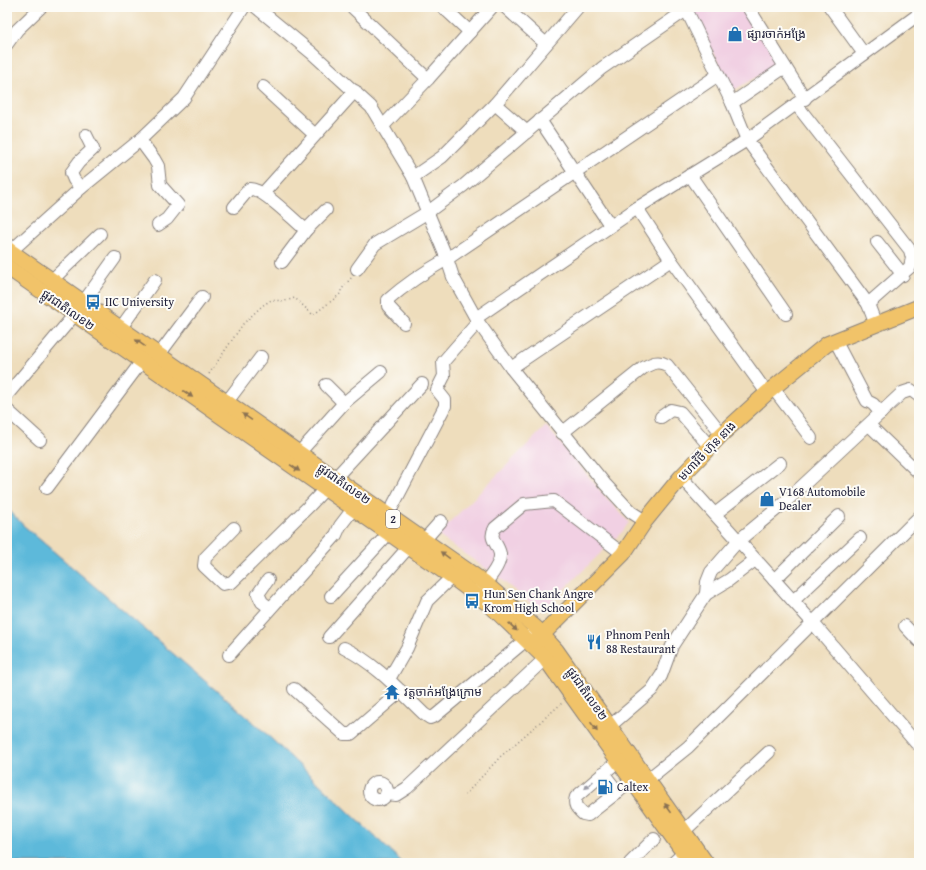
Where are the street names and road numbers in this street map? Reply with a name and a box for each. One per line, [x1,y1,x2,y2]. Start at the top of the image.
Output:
street label: ផ្លូវជាតិលេខ២ [37,285,98,336]
street label: មហាវិថី ហ៊ុន នាង [674,417,739,484]
street label: ផ្លូវជាតិលេខ២ [313,459,374,510]
road number: 2 [386,510,400,528]
street label: ផ្លូវជាតិលេខ២ [561,664,612,725]

